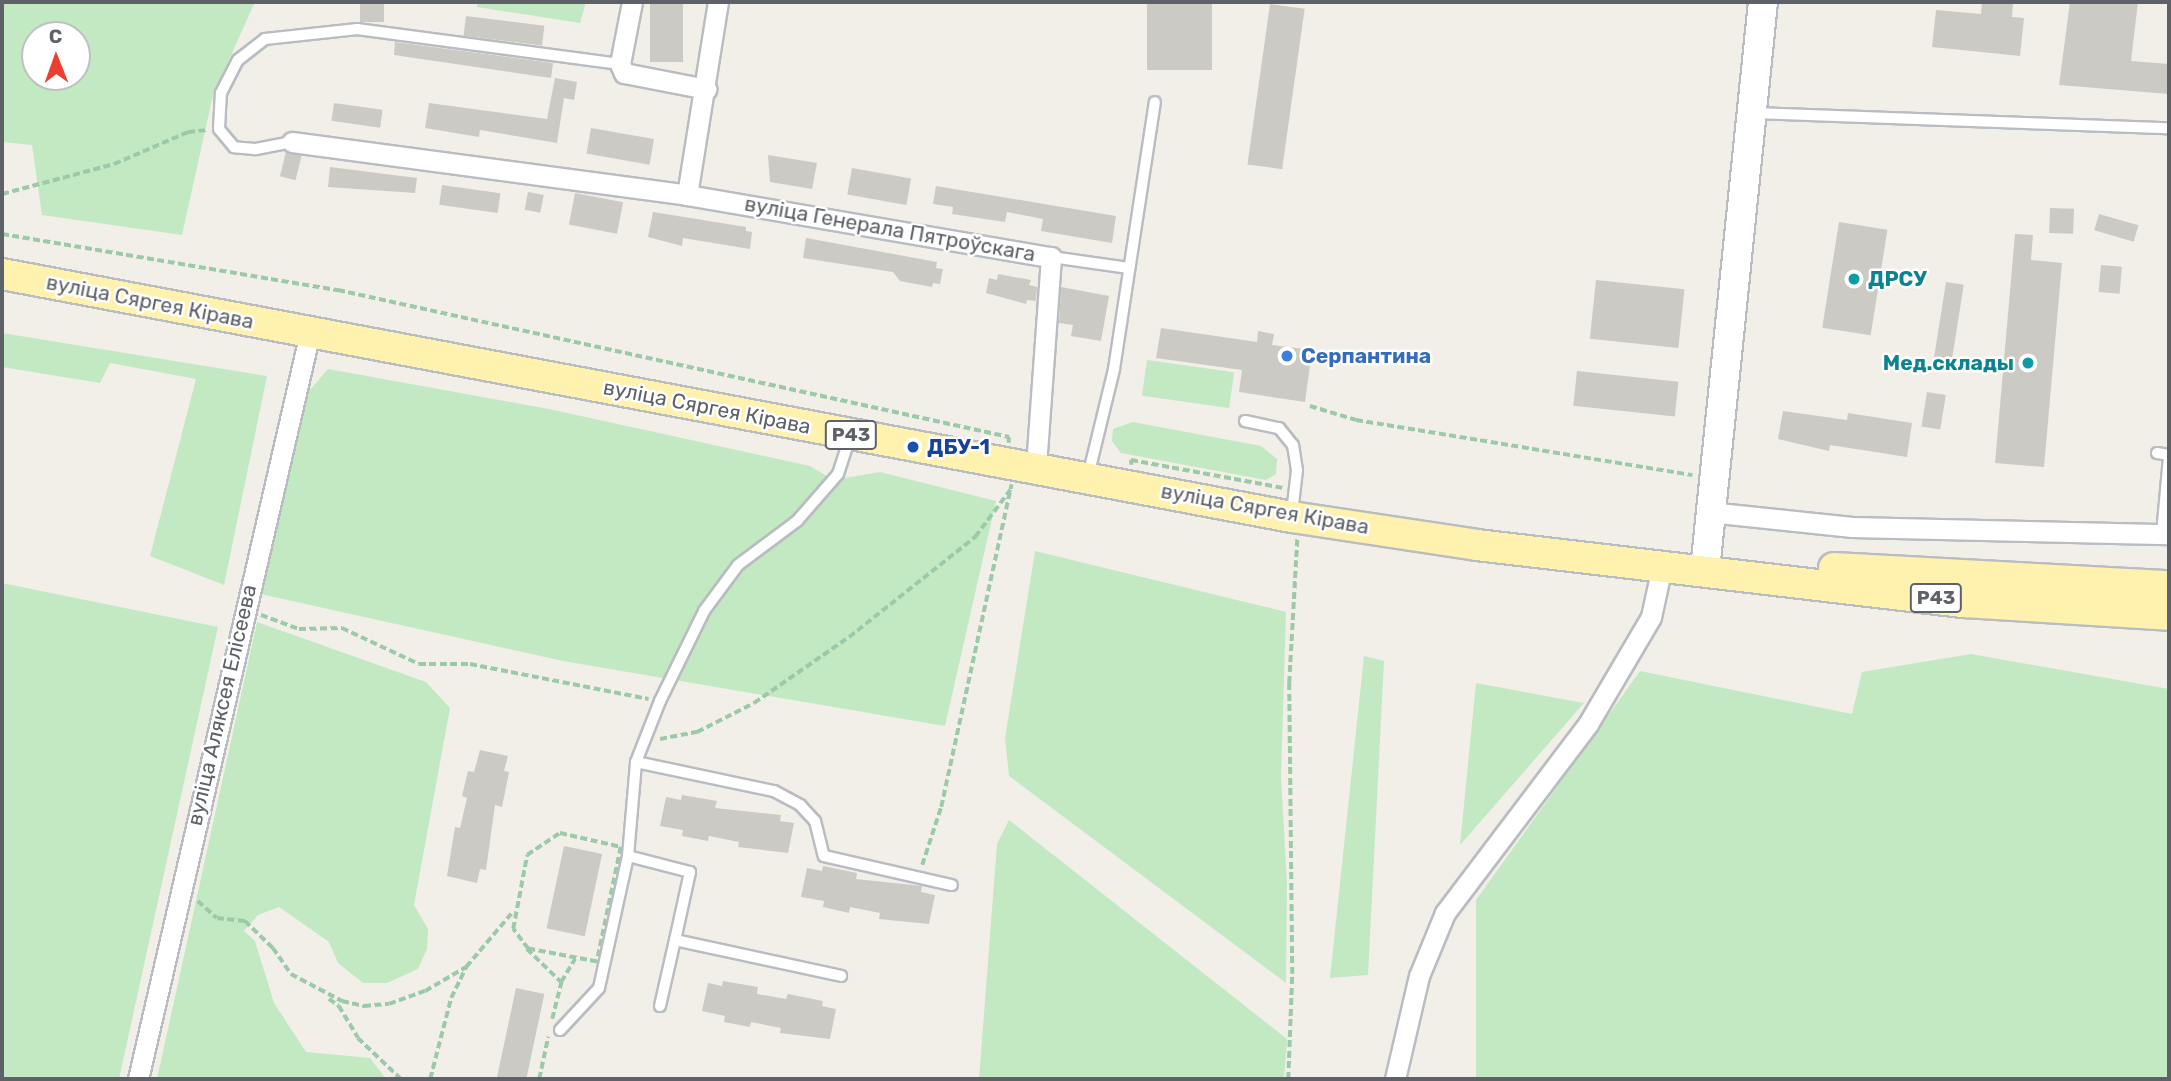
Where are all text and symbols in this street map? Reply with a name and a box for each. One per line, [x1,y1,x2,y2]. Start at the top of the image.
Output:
north arrow [21,21,91,91]
text: С [49,25,63,48]
street label: вуліца Генерала Пятроўскага [743,191,1037,267]
place label: ДРСУ [1868,266,1927,292]
street label: вуліца Сяргея Кірава [44,270,256,334]
marker: ДРСУ [1846,271,1862,287]
place label: Серпантина [1301,343,1431,369]
marker: Серпантина [1279,348,1295,364]
place label: Мед.склады [1883,350,2014,376]
marker: Мед.склады [2020,355,2036,371]
street label: вуліца Сяргея Кірава [601,375,813,439]
road number: Р43 [825,420,877,450]
place label: ДБУ-1 [927,434,990,460]
marker: ДБУ-1 [905,439,921,455]
street label: вуліца Сяргея Кірава [1159,478,1371,540]
street label: вуліца Аляксея Елісеева [182,582,262,828]
road number: Р43 [1910,582,1962,614]

